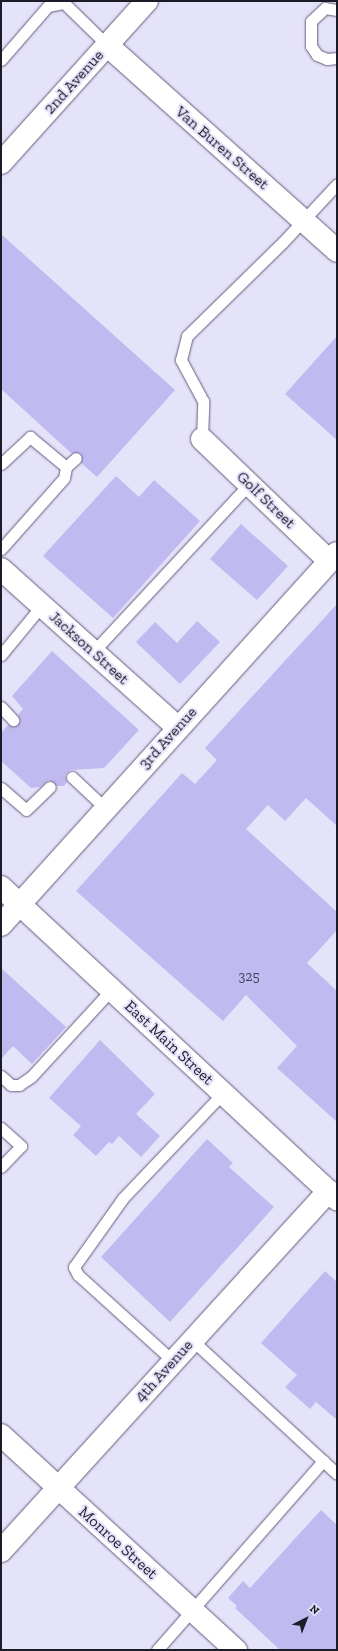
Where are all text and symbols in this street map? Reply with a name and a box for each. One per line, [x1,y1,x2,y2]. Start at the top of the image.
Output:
street label: 2nd Avenue [40,46,108,118]
street label: Van Buren Street [171,102,273,194]
street label: Golf Street [233,467,299,533]
street label: Jackson Street [45,607,133,689]
street label: 3rd Avenue [135,703,201,773]
house number: 325 [238,969,260,985]
street label: East Main Street [120,997,218,1089]
street label: 4th Avenue [131,1336,197,1406]
street label: Monroe Street [75,1503,161,1583]
north arrow [286,1599,326,1639]
text: N [307,1602,322,1617]

